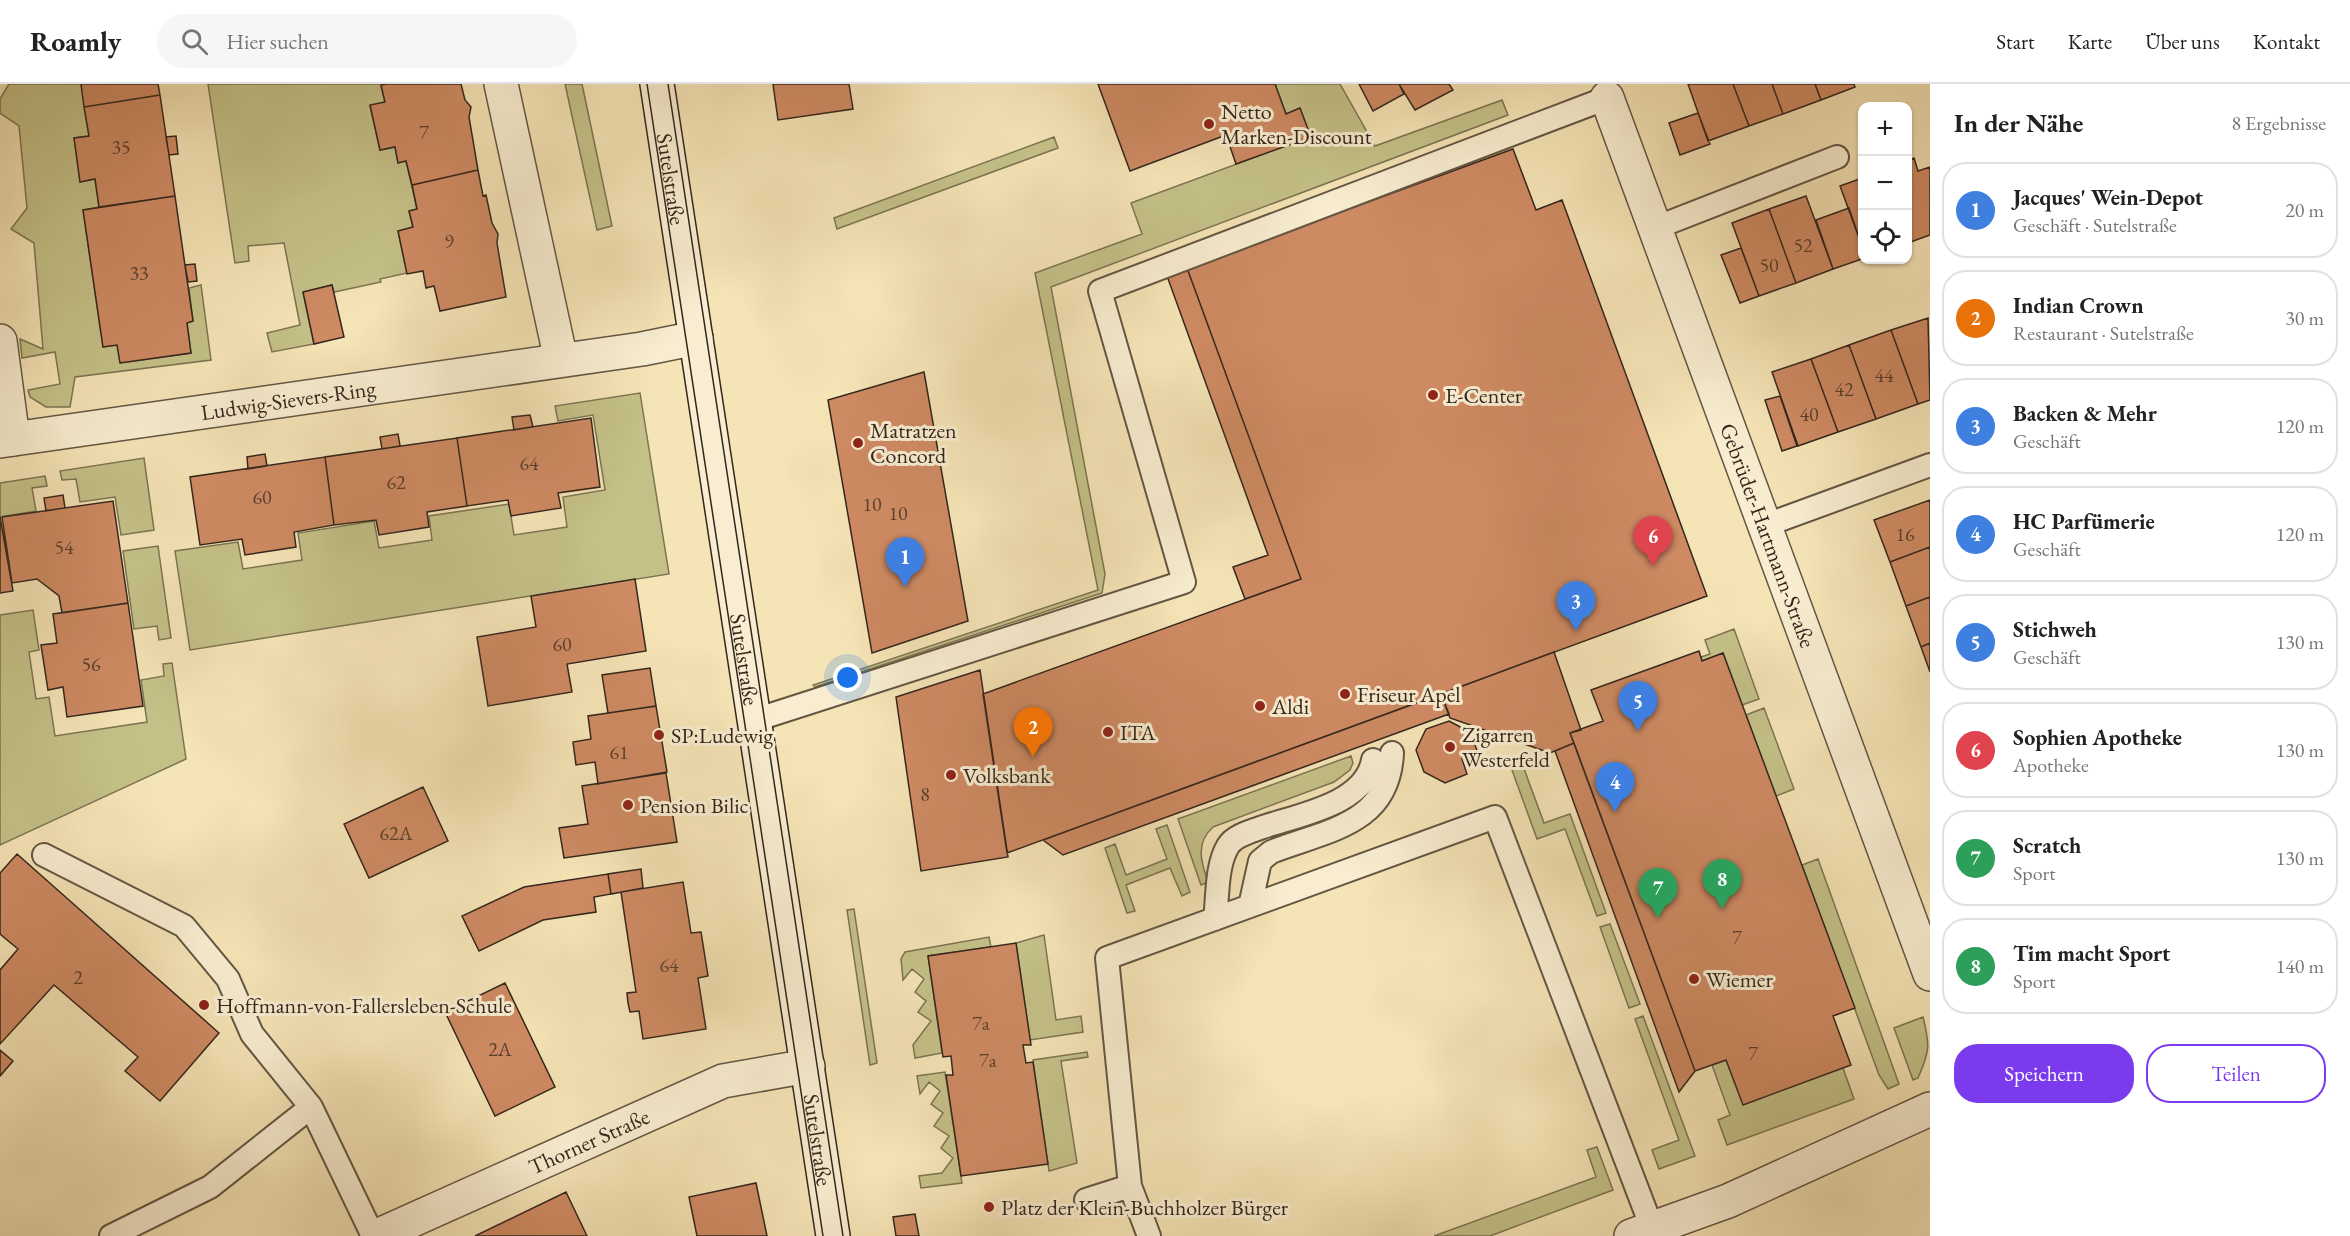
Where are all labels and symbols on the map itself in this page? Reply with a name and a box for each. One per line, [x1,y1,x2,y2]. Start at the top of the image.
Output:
place label: Netto Marken-Discount [1221,97,1372,151]
marker: Netto Marken-Discount [1202,117,1216,131]
house number: 7 [419,119,429,145]
street label: Sutelstraße [650,131,693,227]
house number: 35 [111,134,131,160]
house number: 9 [444,228,454,254]
house number: 52 [1793,232,1813,258]
house number: 50 [1759,252,1779,278]
house number: 33 [129,260,149,286]
house number: 44 [1874,362,1894,388]
street label: Ludwig-Sievers-Ring [199,373,378,427]
house number: 42 [1834,376,1854,402]
place label: E-Center [1445,381,1523,410]
marker: E-Center [1426,388,1440,402]
house number: 40 [1799,401,1819,427]
place label: Matratzen Concord [870,416,957,470]
street label: Gebrüder-Hartmann-Straße [1714,419,1823,652]
marker: Matratzen Concord [851,436,865,450]
house number: 64 [519,450,539,476]
house number: 62 [386,469,406,495]
house number: 60 [252,484,272,510]
house number: 10 [862,491,882,517]
house number: 10 [888,500,908,526]
pin: 6 [1634,516,1672,566]
house number: 16 [1895,521,1915,547]
house number: 54 [54,534,74,560]
pin: 1 [886,538,924,587]
pin: 3 [1556,582,1596,631]
street label: Sutelstraße [724,611,766,708]
house number: 60 [552,631,572,657]
house number: 56 [81,651,101,677]
your location [833,663,862,692]
place label: Friseur Apel [1357,680,1461,709]
pin: 5 [1618,682,1658,731]
marker: Friseur Apel [1338,687,1352,701]
place label: Aldi [1271,692,1309,721]
marker: Aldi [1253,699,1267,713]
pin: 2 [1014,708,1052,757]
place label: ITA [1120,718,1156,747]
place label: Zigarren Westerfeld [1462,720,1551,774]
place label: SP:Ludewig [671,721,773,750]
marker: ITA [1101,725,1115,739]
marker: SP:Ludewig [652,728,666,742]
house number: 61 [609,739,629,765]
marker: Zigarren Westerfeld [1443,740,1457,754]
place label: Volksbank [963,761,1051,790]
pin: 4 [1596,762,1634,812]
marker: Volksbank [944,768,958,782]
house number: 8 [920,781,930,807]
place label: Pension Bilic [640,791,749,820]
marker: Pension Bilic [621,798,635,812]
house number: 62A [379,820,413,846]
pin: 8 [1702,860,1742,909]
pin: 7 [1638,868,1678,918]
house number: 7 [1732,924,1742,950]
house number: 64 [659,952,679,978]
house number: 2 [73,964,83,990]
place label: Wiemer [1706,965,1773,994]
marker: Wiemer [1687,972,1701,986]
place label: Hoffmann-von-Fallersleben-Schule [216,991,512,1020]
marker: Hoffmann-von-Fallersleben-Schule [197,998,211,1012]
house number: 7a [972,1010,990,1036]
house number: 2A [488,1036,512,1062]
house number: 7 [1748,1040,1758,1066]
house number: 7a [979,1047,997,1073]
street label: Sutelstraße [797,1092,840,1188]
street label: Thorner Straße [524,1101,654,1181]
place label: Platz der Klein-Buchholzer Bürger [1001,1193,1289,1222]
marker: Platz der Klein-Buchholzer Bürger [982,1200,996,1214]

